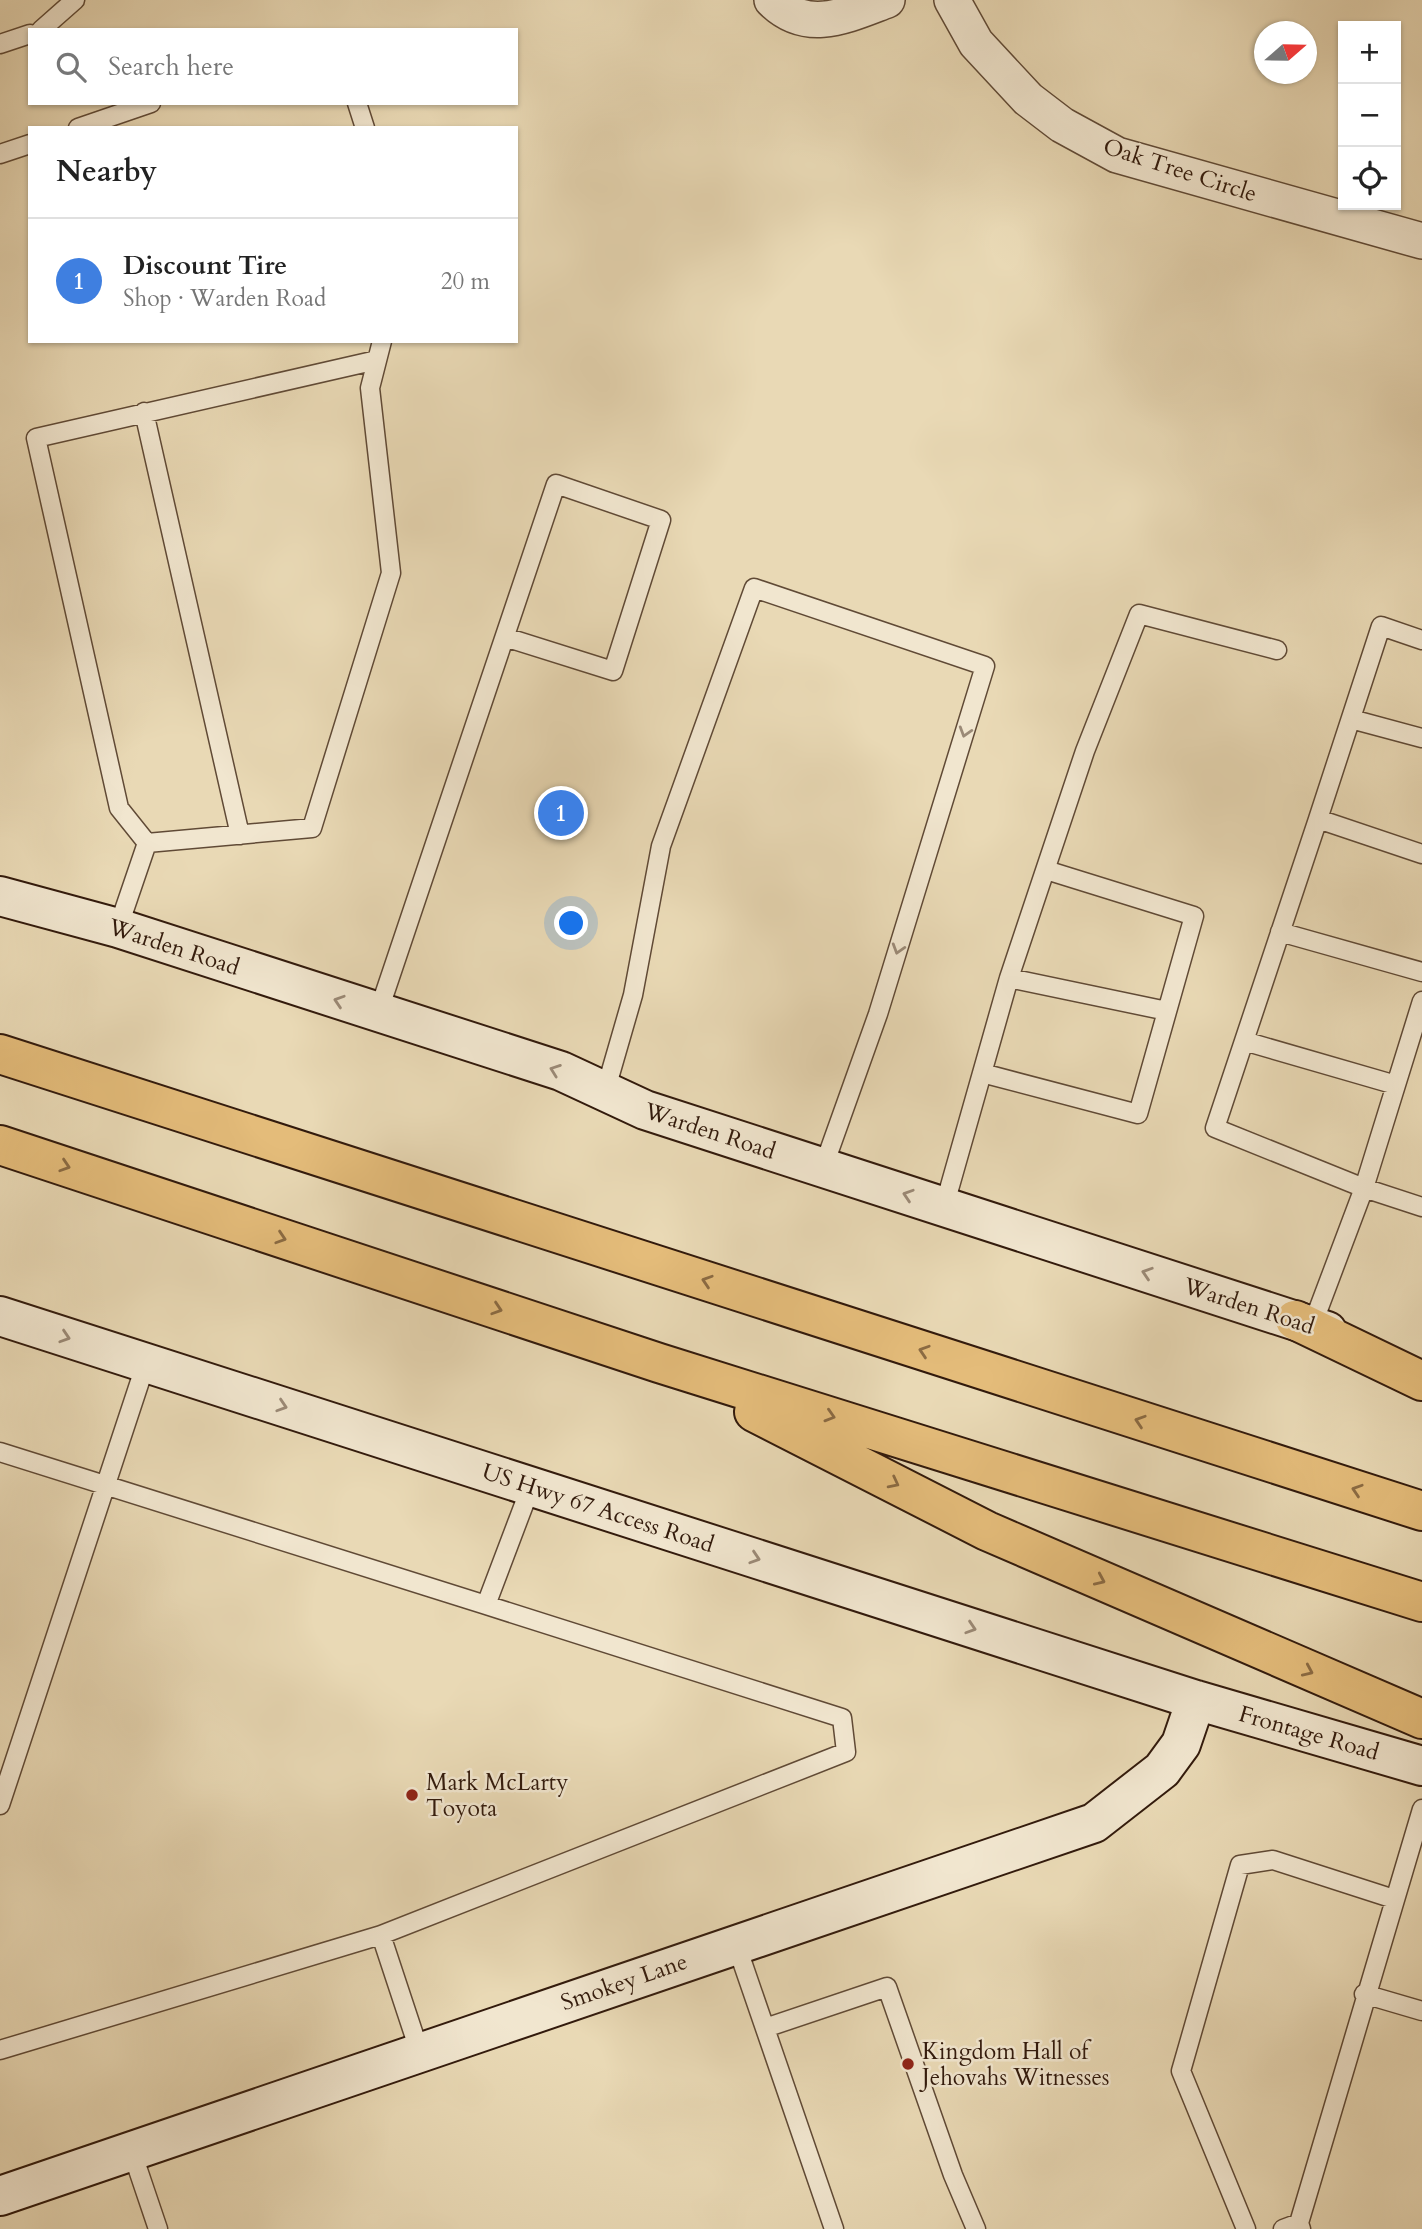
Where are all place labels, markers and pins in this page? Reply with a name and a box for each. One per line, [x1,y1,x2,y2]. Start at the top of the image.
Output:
pin: 1 [538,787,584,839]
place label: Mark McLarty Toyota [426,1767,568,1824]
marker: Mark McLarty Toyota [404,1787,420,1803]
place label: Kingdom Hall of Jehovahs Witnesses [919,2036,1110,2093]
marker: Kingdom Hall of Jehovahs Witnesses [900,2056,916,2072]

